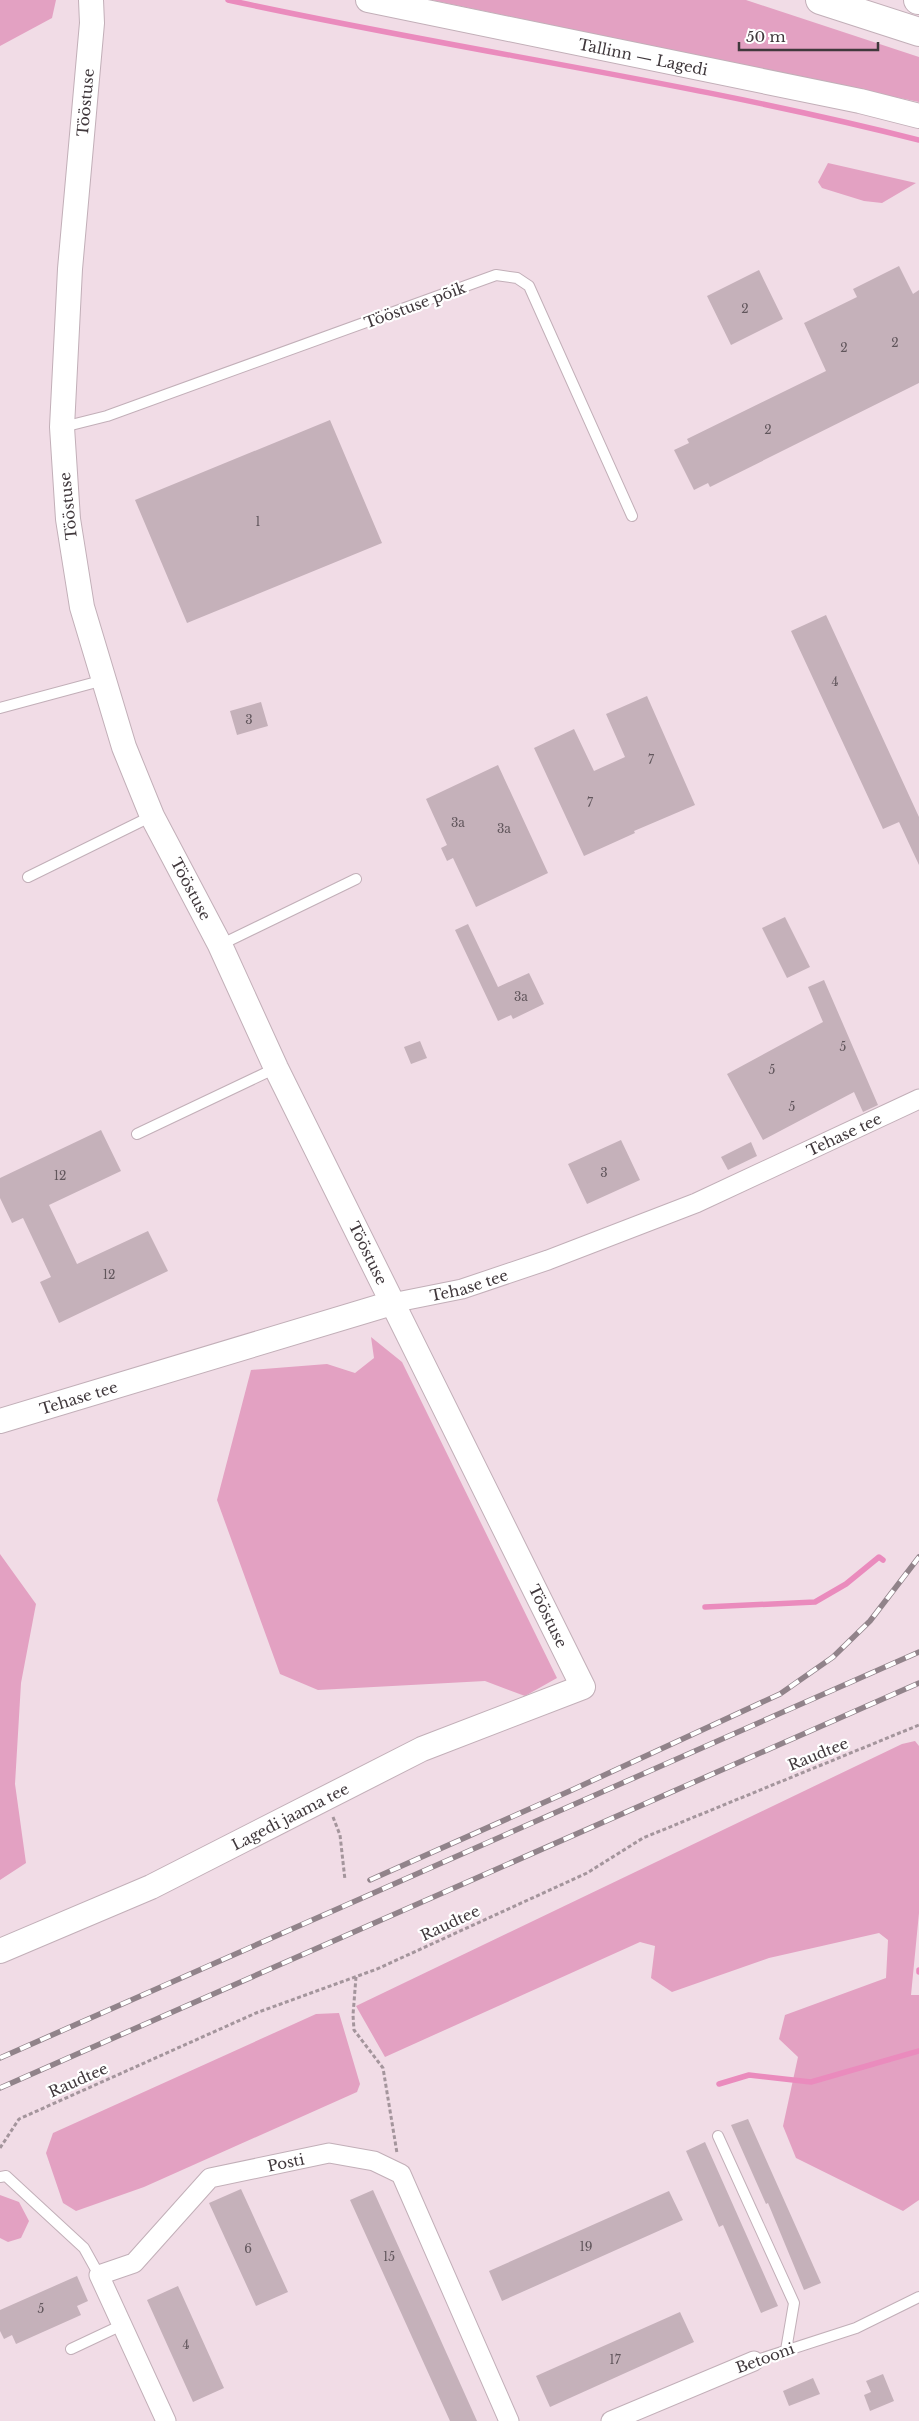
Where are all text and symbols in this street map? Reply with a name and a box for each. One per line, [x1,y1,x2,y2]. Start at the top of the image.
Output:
scale bar [739,20,878,52]
text: 50 m [746,27,786,46]
street label: Tallinn — Lagedi [577,34,710,79]
street label: Tööstuse [72,68,97,137]
street label: Tööstuse põik [362,278,469,332]
house number: 2 [741,301,749,316]
house number: 2 [891,335,899,350]
house number: 2 [840,340,848,355]
house number: 2 [764,422,772,437]
street label: Tööstuse [55,471,81,541]
house number: 1 [255,514,261,529]
house number: 4 [831,674,839,689]
house number: 3 [245,712,253,727]
house number: 7 [648,752,655,767]
house number: 7 [587,795,594,810]
house number: 3a [451,815,465,830]
house number: 3a [497,821,511,836]
street label: Tööstuse [167,855,215,923]
house number: 3a [514,989,528,1004]
house number: 5 [840,1039,847,1054]
house number: 5 [769,1062,776,1077]
house number: 5 [789,1099,796,1114]
street label: Tehase tee [804,1108,884,1160]
house number: 3 [600,1165,608,1180]
house number: 12 [54,1168,66,1183]
street label: Tööstuse [345,1218,391,1288]
street label: Tehase tee [428,1265,510,1305]
house number: 12 [103,1267,115,1282]
street label: Tehase tee [37,1377,120,1418]
street label: Tööstuse [525,1581,571,1651]
street label: Raudtee [785,1733,851,1775]
street label: Lagedi jaama tee [228,1778,352,1854]
street label: Raudtee [417,1901,483,1945]
street label: Raudtee [45,2058,111,2102]
street label: Posti [265,2149,306,2175]
house number: 19 [579,2239,593,2254]
house number: 6 [244,2241,252,2256]
house number: 15 [383,2249,395,2264]
house number: 5 [38,2301,45,2316]
house number: 4 [182,2337,190,2352]
street label: Betooni [733,2339,797,2377]
house number: 17 [609,2352,622,2367]

